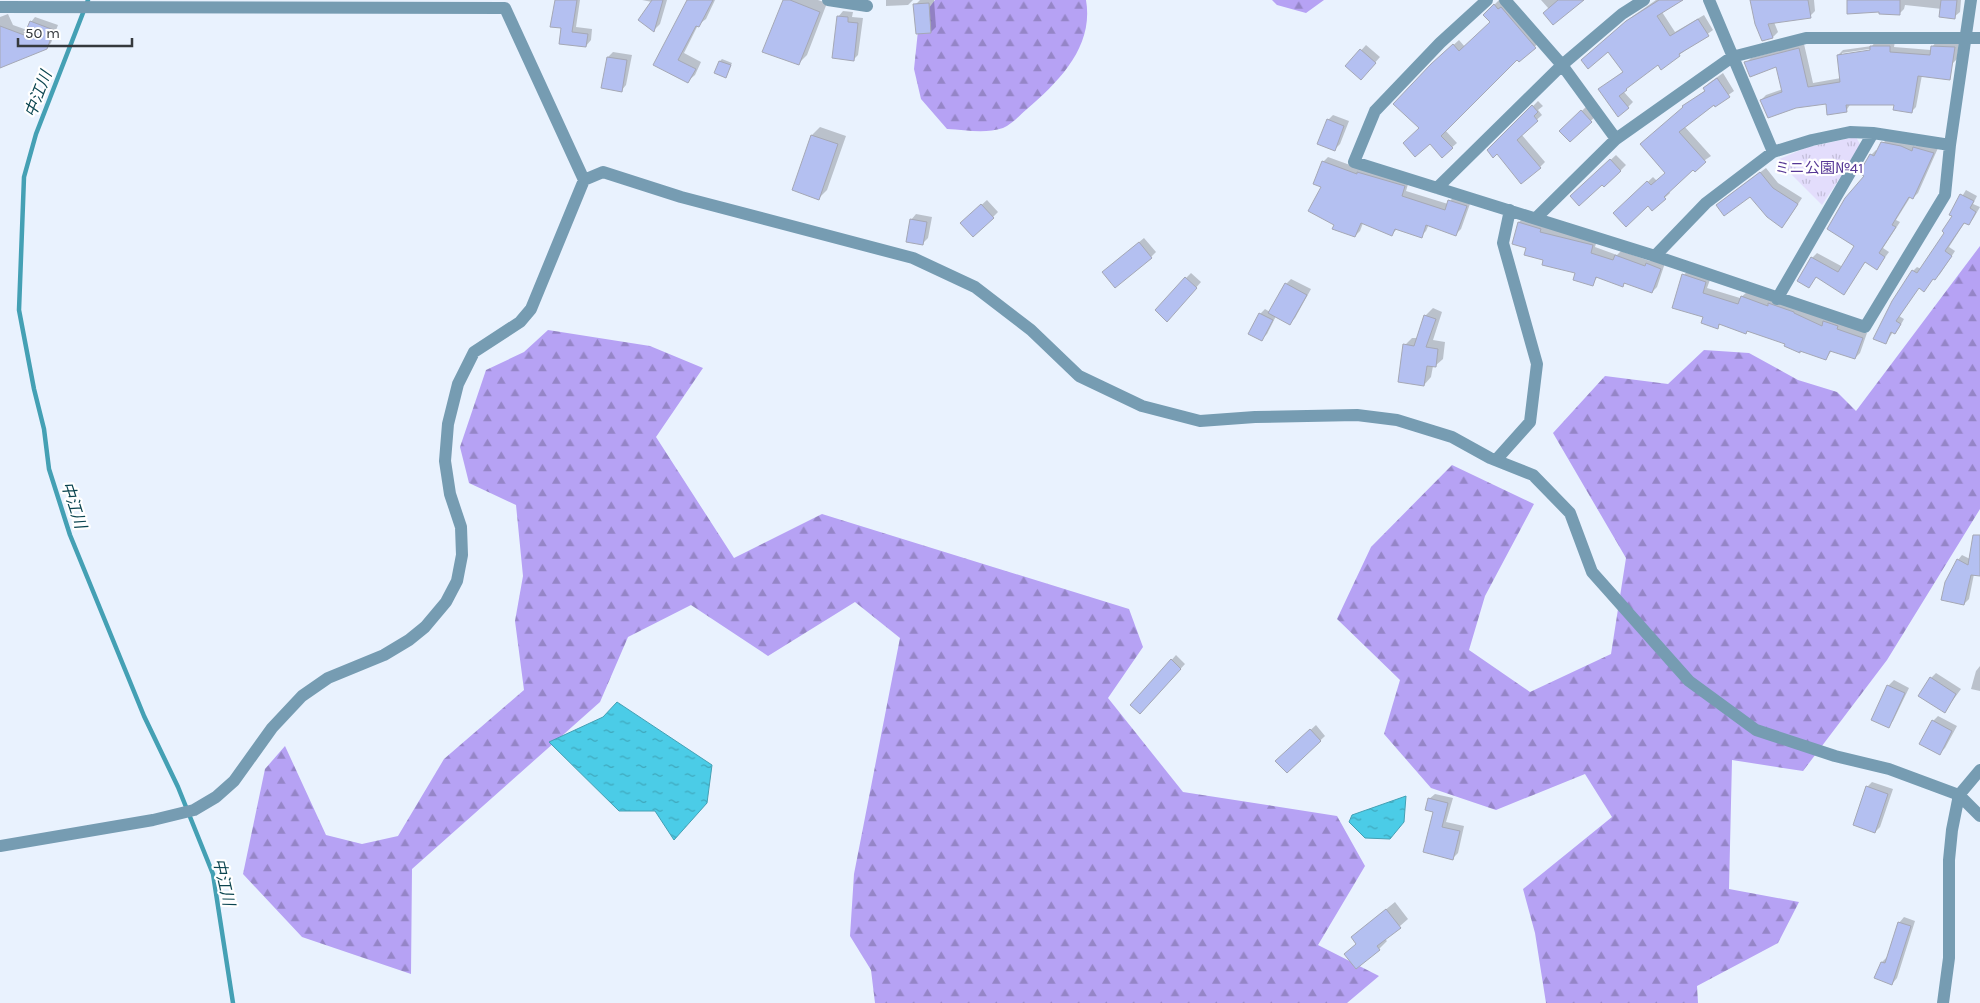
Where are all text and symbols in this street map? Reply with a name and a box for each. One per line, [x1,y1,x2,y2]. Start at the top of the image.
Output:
scale bar [18,15,131,47]
text: 50 m [25,24,60,42]
water label: 中江川 [21,66,56,120]
park label: ミニ公園№41 [1775,159,1863,177]
water label: 中江川 [58,479,91,533]
water label: 中江川 [209,856,239,909]

